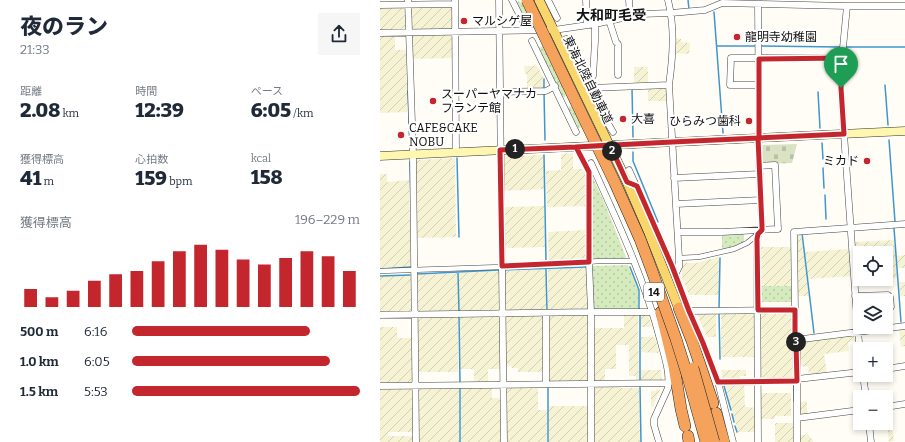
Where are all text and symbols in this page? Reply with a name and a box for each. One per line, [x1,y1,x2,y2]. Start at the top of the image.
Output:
district label: 大和町毛受 [576,7,646,24]
text: 夜のラン [20,13,108,40]
button: share [318,13,360,55]
place label: マルシゲ屋 [472,14,532,28]
marker: マルシゲ屋 [459,16,469,26]
place label: 龍明寺幼稚園 [745,30,817,44]
marker: 龍明寺幼稚園 [732,32,742,42]
street label: 東海北陸自動車道 [561,34,615,126]
text: 21:33 [20,42,50,57]
pin [824,47,858,88]
icon: arrive [830,53,852,75]
text: 距離 [20,85,42,98]
text: 時間 [135,85,157,98]
text: ペース [251,85,283,98]
place label: スーパーヤマナカ フランテ館 [441,87,537,115]
marker: スーパーヤマナカ フランテ館 [428,96,438,106]
text: 2.08 [20,98,60,122]
text: 12:39 [135,98,184,122]
text: 6:05 [251,98,291,122]
text: km [60,107,79,120]
text: /km [291,107,313,120]
place label: 大喜 [631,112,655,126]
marker: 大喜 [618,114,628,124]
place label: ひらみつ歯科 [669,114,741,128]
marker: ひらみつ歯科 [744,116,754,126]
place label: CAFE&CAKE NOBU [409,121,478,149]
marker: CAFE&CAKE NOBU [396,130,406,140]
pin: 1 [505,139,525,159]
pin: 2 [602,141,622,161]
text: 1 [513,142,517,155]
text: 2 [609,144,615,157]
text: kcal [251,152,271,165]
text: 獲得標高 [20,153,64,166]
text: 心拍数 [135,153,168,166]
place label: ミカド [823,154,859,168]
marker: ミカド [862,156,872,166]
text: 158 [251,165,283,189]
text: 41 [20,166,41,190]
text: 159 [135,166,167,190]
text: m [41,175,54,188]
text: bpm [167,175,193,188]
text: 196–229 m [295,212,360,227]
text: 獲得標高 [20,215,72,230]
map controls [853,246,893,430]
button: locate [853,246,893,286]
road number: 14 [644,283,664,301]
button: layers [853,294,893,334]
text: 500 m [20,324,58,339]
text: 6:16 [84,324,107,339]
pin: 3 [786,332,806,352]
text: 3 [793,335,799,348]
button: + [853,342,893,382]
text: 1.0 km [20,354,59,369]
text: 6:05 [84,354,110,369]
text: 1.5 km [20,384,58,399]
text: 5:53 [84,384,108,399]
button: − [853,390,893,430]

